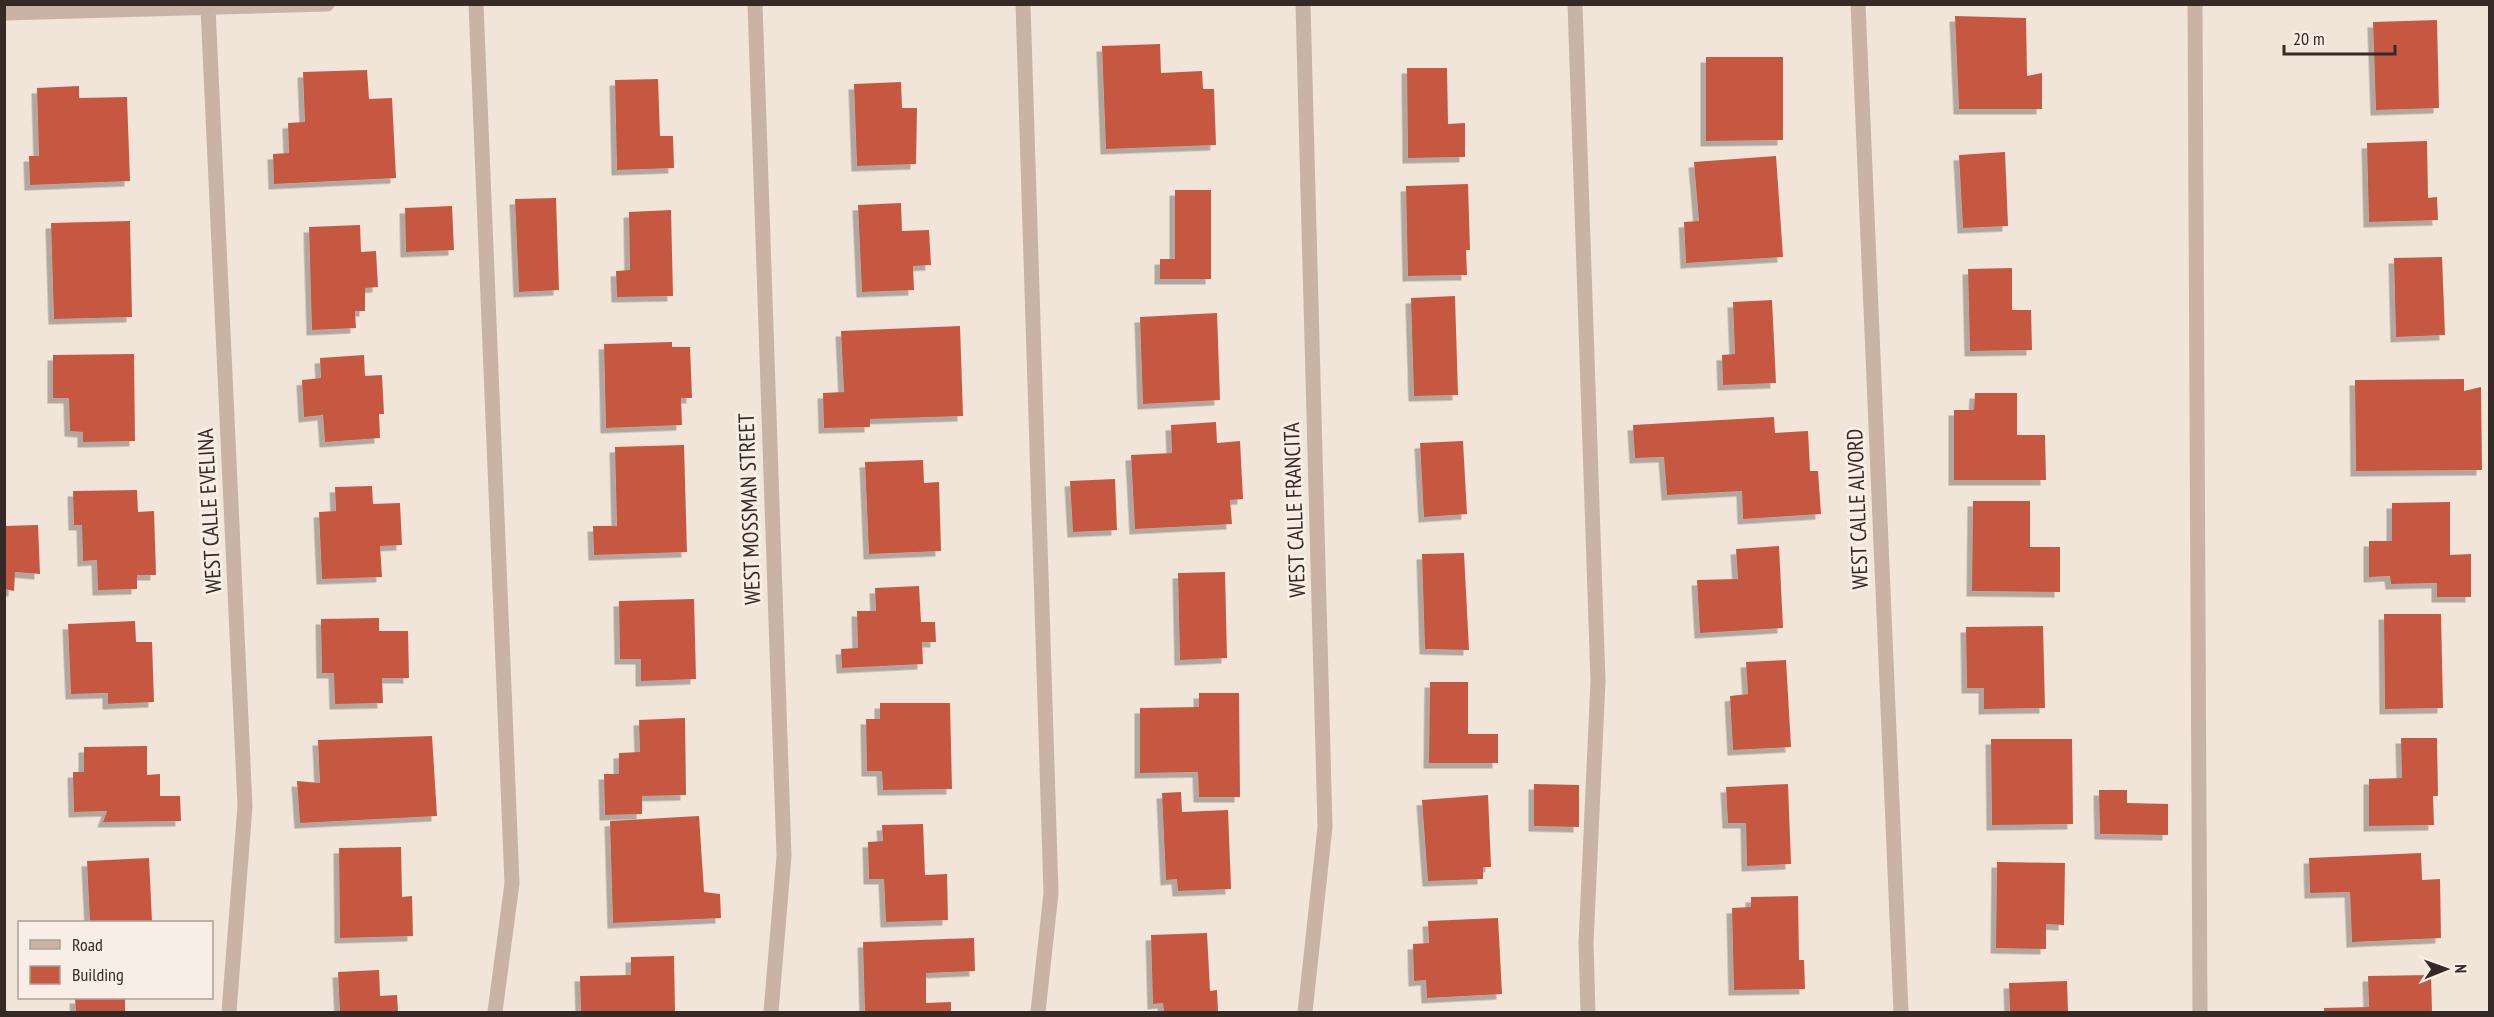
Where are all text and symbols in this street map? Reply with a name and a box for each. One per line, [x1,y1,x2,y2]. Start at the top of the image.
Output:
scale bar [2284,18,2395,56]
text: 20 m [2293,27,2325,50]
street label: WEST MOSSMAN STREET [732,413,766,605]
street label: WEST CALLE FRANCITA [1277,421,1311,598]
street label: WEST CALLE EVELINA [191,427,227,594]
street label: WEST CALLE ALVORD [1840,428,1874,590]
legend [18,921,213,999]
text: Road [72,933,103,956]
north arrow [2416,939,2476,999]
text: Building [72,963,124,986]
text: N [2451,964,2471,973]

